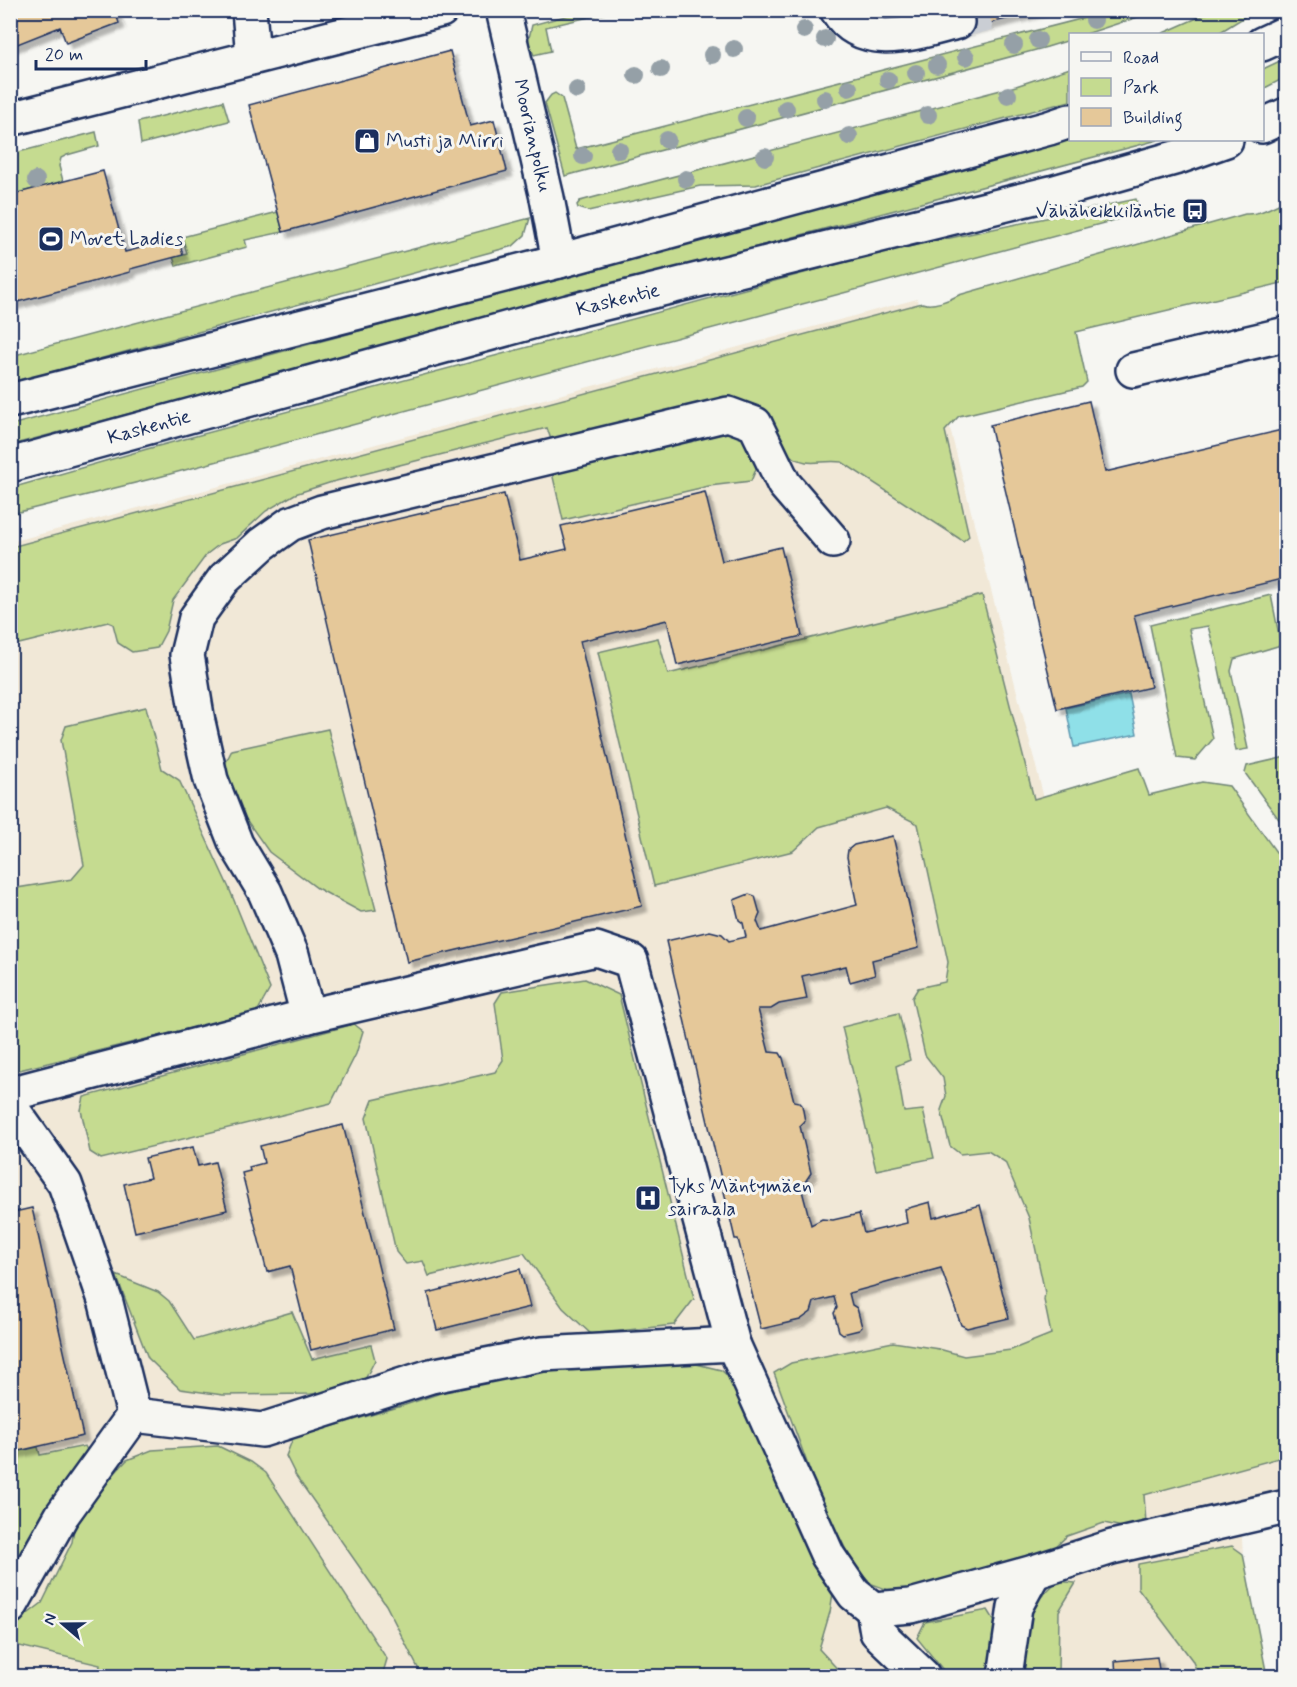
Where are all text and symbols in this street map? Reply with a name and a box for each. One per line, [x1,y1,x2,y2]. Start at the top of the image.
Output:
scale bar [36,33,146,71]
legend [1069,33,1264,141]
text: 20 m [45,43,83,67]
text: Road [1123,46,1159,70]
street label: Moorianpolku [506,76,559,195]
text: Park [1123,76,1159,100]
text: Building [1123,106,1183,132]
shop icon: Musti ja Mirri [352,126,382,156]
place label: Musti ja Mirri [386,128,504,155]
bus stop icon: Vähäheikkiläntie [1180,196,1210,226]
place label: Vähäheikkiläntie [1036,198,1176,225]
sports icon: Movet Ladies [36,224,66,254]
place label: Movet Ladies [70,226,183,253]
street label: Kaskentie [573,276,663,323]
street label: Kaskentie [104,403,194,451]
place label: Tyks Mäntymäen sairaala [668,1173,812,1223]
hospital icon: Tyks Mäntymäen sairaala [633,1183,663,1213]
north arrow [33,1594,93,1654]
text: N [39,1611,62,1628]

